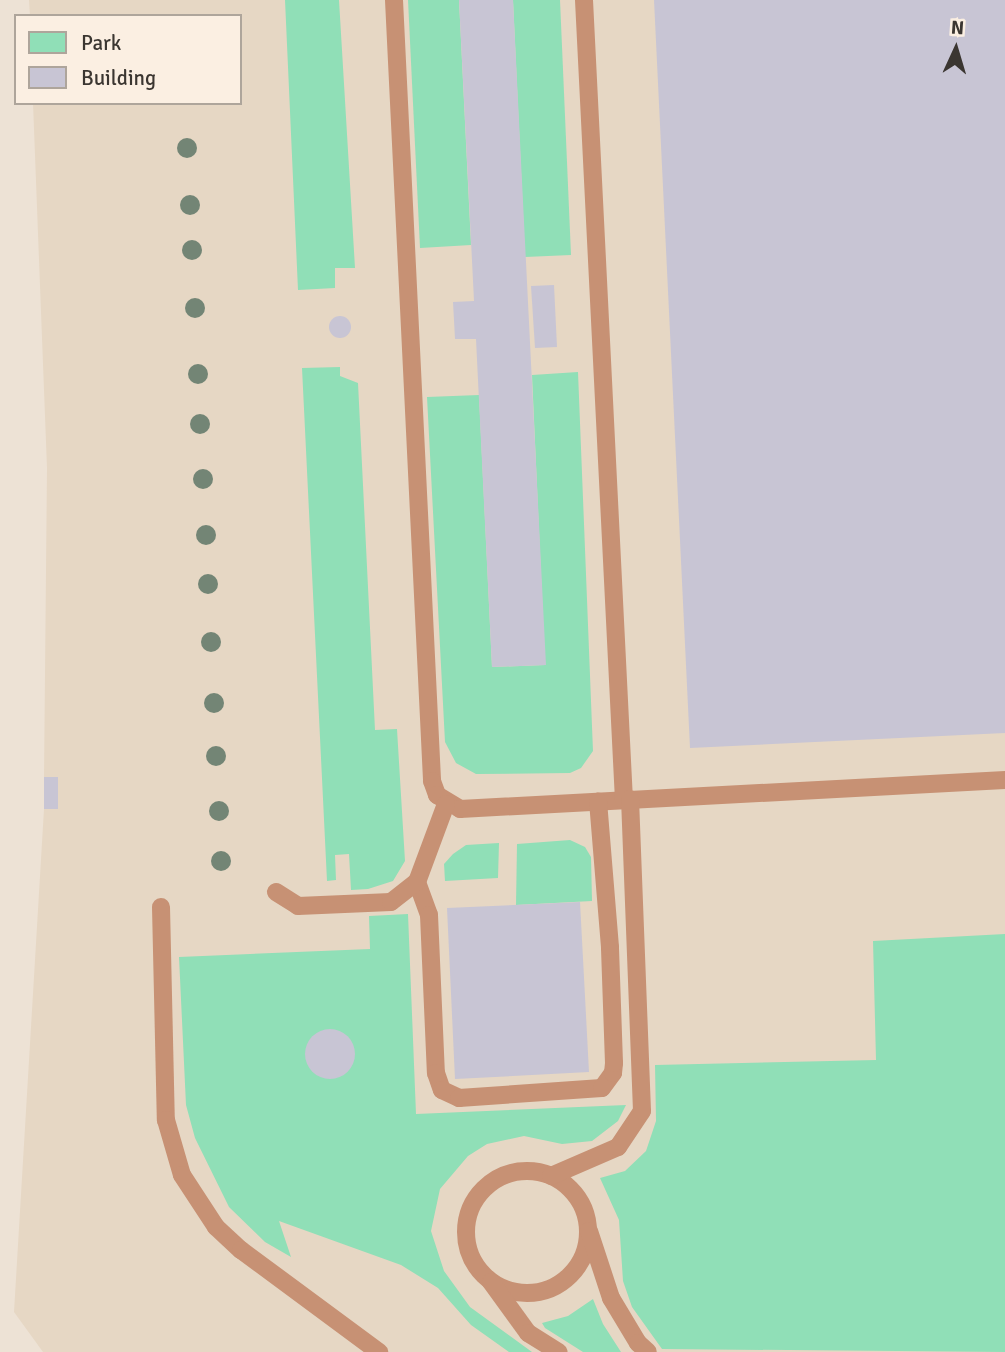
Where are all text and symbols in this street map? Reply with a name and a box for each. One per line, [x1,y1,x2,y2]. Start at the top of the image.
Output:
legend [14,14,242,105]
north arrow [921,14,991,84]
text: N [950,16,965,40]
text: Park [81,30,121,56]
text: Building [81,65,156,91]

